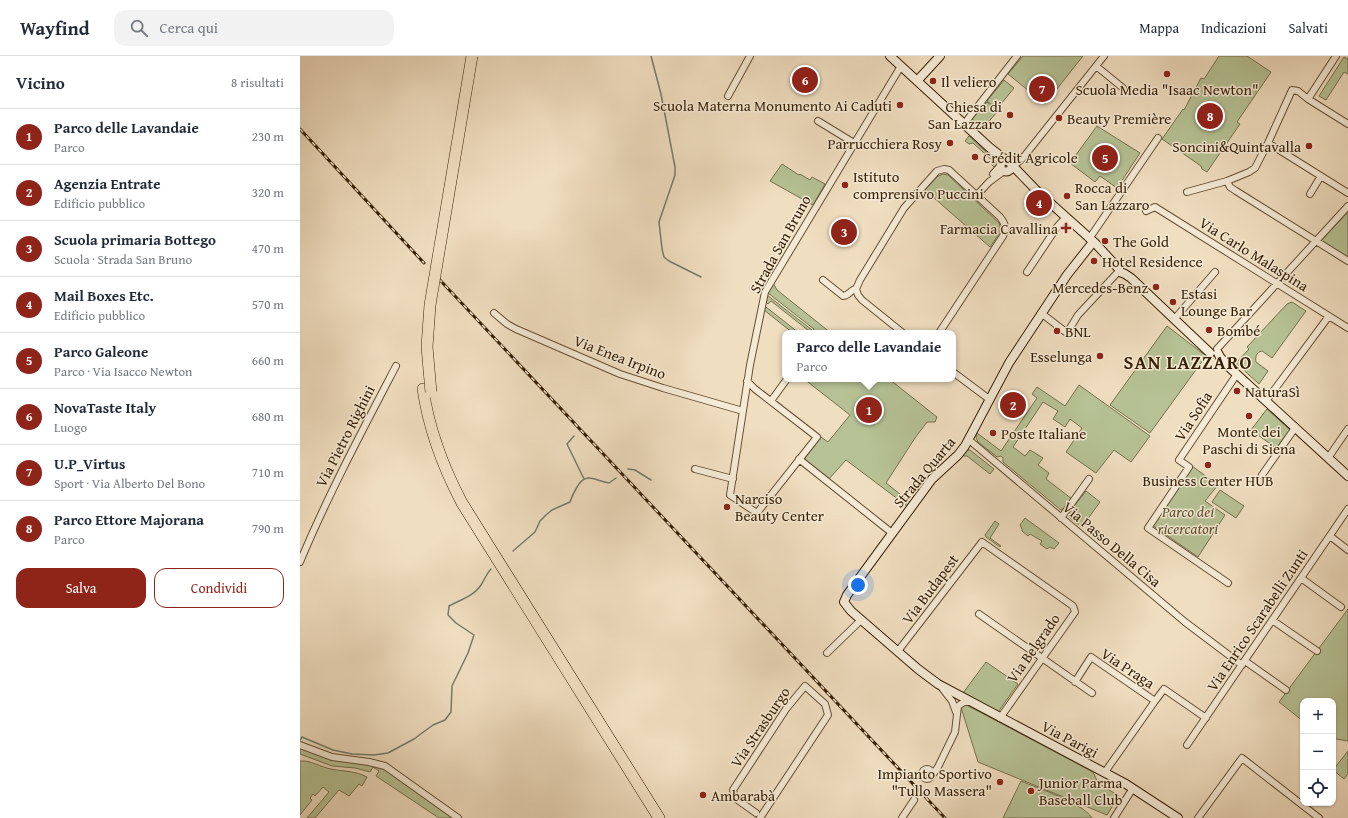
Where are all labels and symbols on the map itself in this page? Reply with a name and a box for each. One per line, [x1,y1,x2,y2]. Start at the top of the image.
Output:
pin: 6 [792,65,818,95]
marker: Scuola Media "Isaac Newton" [1162,69,1172,79]
place label: Il veliero [941,71,997,92]
pin: 7 [1029,74,1055,104]
marker: Il veliero [928,76,938,86]
place label: Scuola Media "Isaac Newton" [1075,79,1259,100]
place label: Scuola Materna Monumento Ai Caduti [653,95,892,116]
place label: Chiesa di San Lazzaro [928,96,1002,134]
marker: Scuola Materna Monumento Ai Caduti [895,100,905,110]
pin: 8 [1197,101,1223,131]
place label: Beauty Première [1067,108,1171,129]
marker: Chiesa di San Lazzaro [1005,110,1015,120]
marker: Beauty Première [1054,113,1064,123]
place label: Parrucchiera Rosy [827,133,943,154]
place label: Soncini&Quintavalla [1172,136,1301,157]
marker: Parrucchiera Rosy [945,138,955,148]
marker: Soncini&Quintavalla [1304,141,1314,151]
pin: 5 [1092,143,1118,173]
place label: Crédit Agricole [983,147,1078,168]
marker: Crédit Agricole [970,152,980,162]
place label: Istituto comprensivo Puccini [853,166,984,204]
place label: Rocca di San Lazzaro [1075,177,1150,215]
marker: Istituto comprensivo Puccini [840,180,850,190]
pin: 4 [1026,188,1052,218]
street label: Strada San Bruno [744,191,816,297]
marker: Rocca di San Lazzaro [1062,191,1072,201]
street label: Via Carlo Malaspina [1195,212,1313,296]
pin: 3 [831,217,857,247]
place label: Farmacia Cavallina [940,218,1058,239]
marker: Farmacia Cavallina [1061,223,1071,233]
place label: The Gold [1113,231,1169,252]
marker: The Gold [1100,236,1110,246]
place label: Hotel Residence [1102,251,1202,272]
marker: Hotel Residence [1089,256,1099,266]
place label: Mercedes-Benz [1052,277,1148,298]
marker: Mercedes-Benz [1151,282,1161,292]
place label: Estasi Lounge Bar [1181,283,1252,321]
marker: Estasi Lounge Bar [1168,297,1178,307]
place label: Bombé [1217,320,1260,341]
place label: BNL [1065,321,1091,342]
marker: Bombé [1204,325,1214,335]
marker: BNL [1052,326,1062,336]
street label: Via Enea Irpino [571,330,669,384]
place label: Esselunga [1030,346,1092,367]
district label: SAN LAZZARO [1124,348,1252,376]
marker: Esselunga [1095,351,1105,361]
place label: NaturaSì [1245,381,1300,402]
street label: Via Pietro Righini [310,382,380,490]
marker: NaturaSì [1232,386,1242,396]
street label: Via Sofia [1169,387,1217,445]
pin: 2 [1000,390,1026,420]
pin: 1 [856,395,882,425]
marker: Monte dei Paschi di Siena [1244,411,1254,421]
place label: Monte dei Paschi di Siena [1202,421,1296,459]
place label: Poste Italiane [1001,423,1086,444]
marker: Poste Italiane [988,428,998,438]
street label: Strada Quarta [888,432,960,512]
marker: Business Center HUB [1203,460,1213,470]
place label: Business Center HUB [1142,470,1274,491]
place label: Narciso Beauty Center [735,488,824,526]
street label: Via Passo Della Cisa [1058,496,1166,592]
park label: Parco dei ricercatori [1158,501,1218,539]
marker: Narciso Beauty Center [722,502,732,512]
street label: Via Enrico Scarabelli Zunti [1201,545,1313,695]
street label: Via Budapest [897,549,964,628]
your location [848,575,868,595]
street label: Via Belgrado [1001,609,1065,687]
street label: Via Praga [1097,643,1159,693]
street label: Via Strasburgo [725,682,795,772]
street label: Via Parigi [1038,715,1102,763]
place label: Impianto Sportivo "Tullo Massera" [877,763,992,801]
place label: Junior Parma Baseball Club [1037,772,1123,810]
marker: Impianto Sportivo "Tullo Massera" [995,777,1005,787]
place label: Ambarabà [711,785,775,806]
marker: Junior Parma Baseball Club [1026,786,1036,796]
marker: Ambarabà [698,790,708,800]

